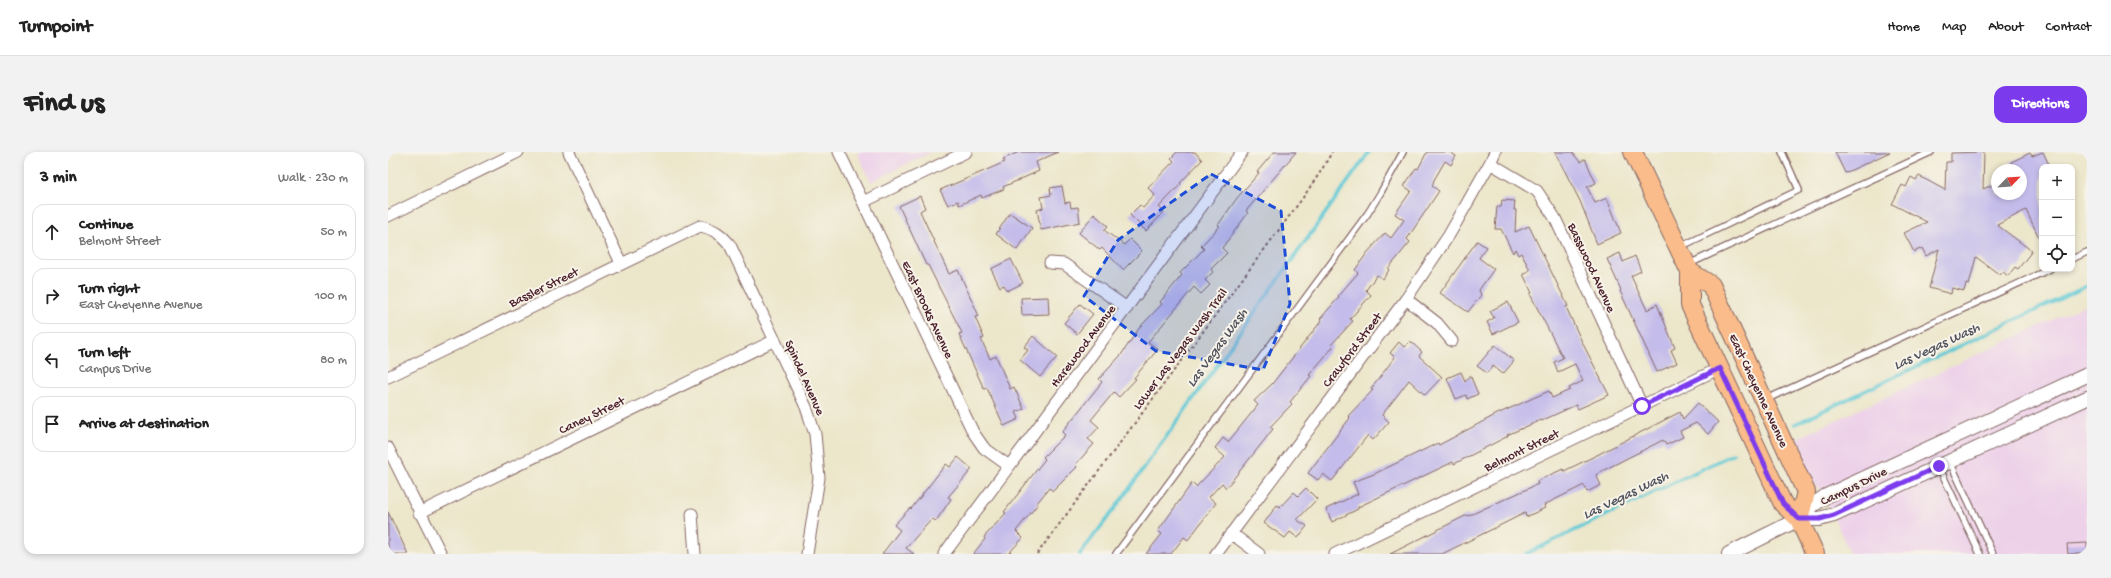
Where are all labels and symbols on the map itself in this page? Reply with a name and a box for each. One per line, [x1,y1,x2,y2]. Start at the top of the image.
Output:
north arrow [1991,164,2027,200]
street label: Basswood Avenue [1563,220,1618,315]
street label: East Brooks Avenue [898,259,956,362]
street label: Bassler Street [506,264,583,312]
street label: Lower Las Vegas Wash Trail [1131,286,1232,413]
street label: Harewood Avenue [1048,302,1120,391]
water label: Las Vegas Wash [1184,305,1252,391]
street label: Crawford Street [1320,309,1387,391]
water label: Las Vegas Wash [1891,320,1983,375]
street label: East Cheyenne Avenue [1725,332,1791,450]
street label: Spindel Avenue [780,338,827,418]
street label: Caney Street [557,393,629,439]
route start [1633,397,1651,415]
street label: Belmont Street [1481,426,1563,476]
route end [1930,457,1948,475]
street label: Campus Drive [1818,465,1890,510]
water label: Las Vegas Wash [1581,468,1672,524]

